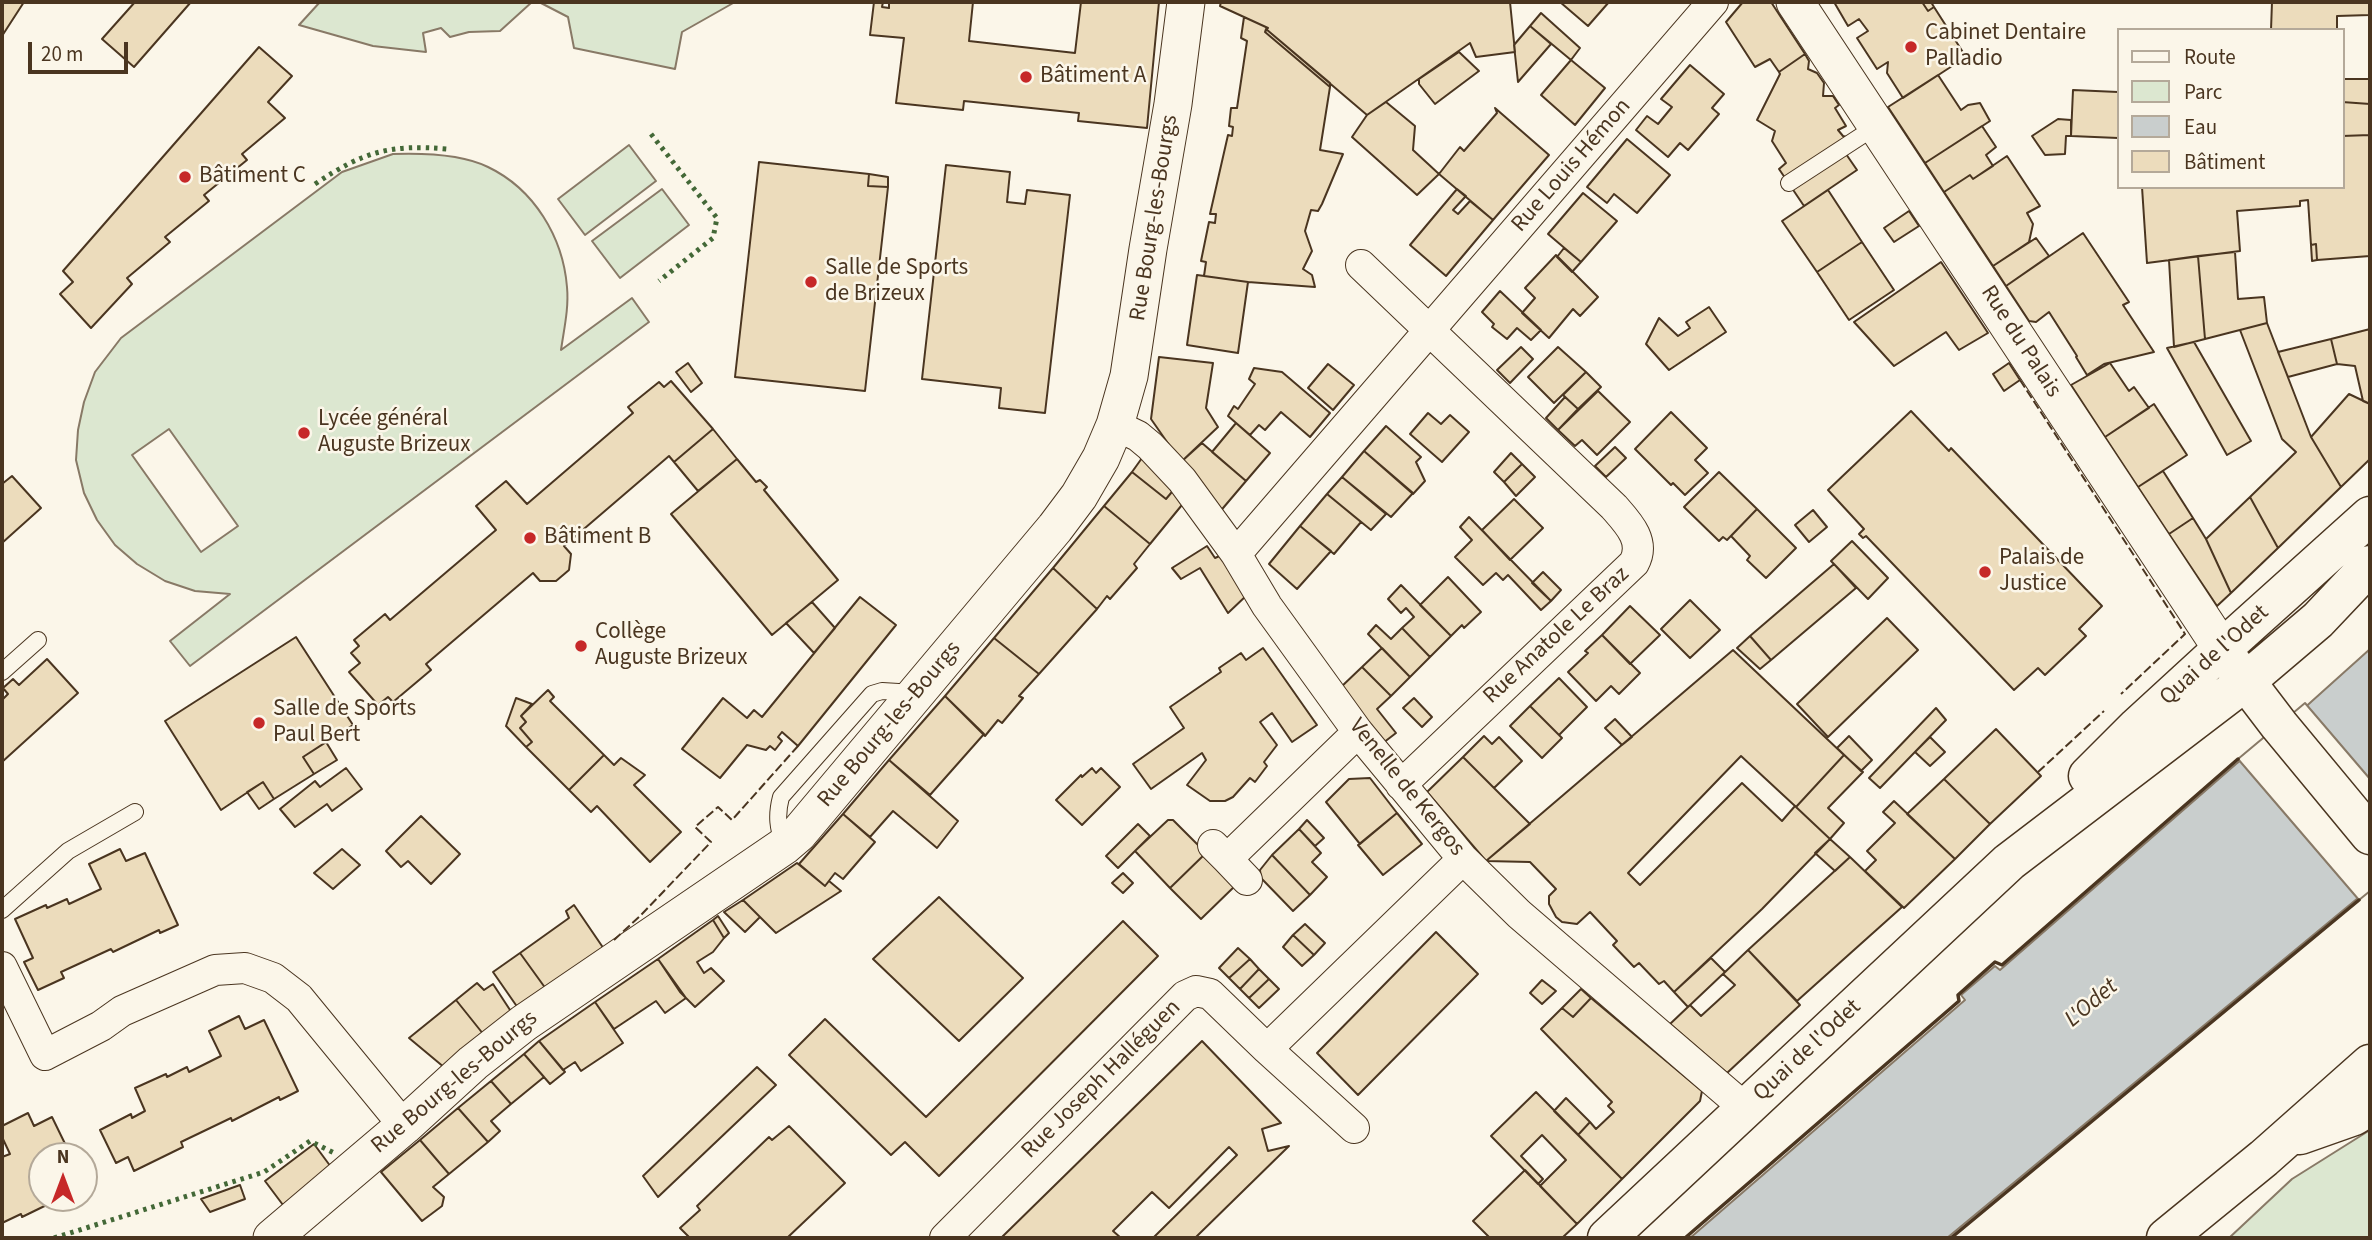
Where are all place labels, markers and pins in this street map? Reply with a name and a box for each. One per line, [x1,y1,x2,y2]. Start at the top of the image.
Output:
place label: Cabinet Dentaire Palladio [1925,20,2086,74]
marker: Cabinet Dentaire Palladio [1903,39,1919,55]
place label: Bâtiment A [1040,63,1146,91]
marker: Bâtiment A [1018,69,1034,85]
place label: Bâtiment C [199,163,306,191]
marker: Bâtiment C [177,169,193,185]
place label: Salle de Sports de Brizeux [825,255,968,309]
marker: Salle de Sports de Brizeux [803,274,819,290]
place label: Lycée général Auguste Brizeux [318,406,470,460]
marker: Lycée général Auguste Brizeux [296,425,312,441]
place label: Bâtiment B [544,524,651,552]
marker: Bâtiment B [522,530,538,546]
place label: Palais de Justice [1999,545,2084,599]
marker: Palais de Justice [1977,564,1993,580]
place label: Collège Auguste Brizeux [595,619,747,673]
marker: Collège Auguste Brizeux [573,638,589,654]
place label: Salle de Sports Paul Bert [273,696,416,750]
marker: Salle de Sports Paul Bert [251,715,267,731]

